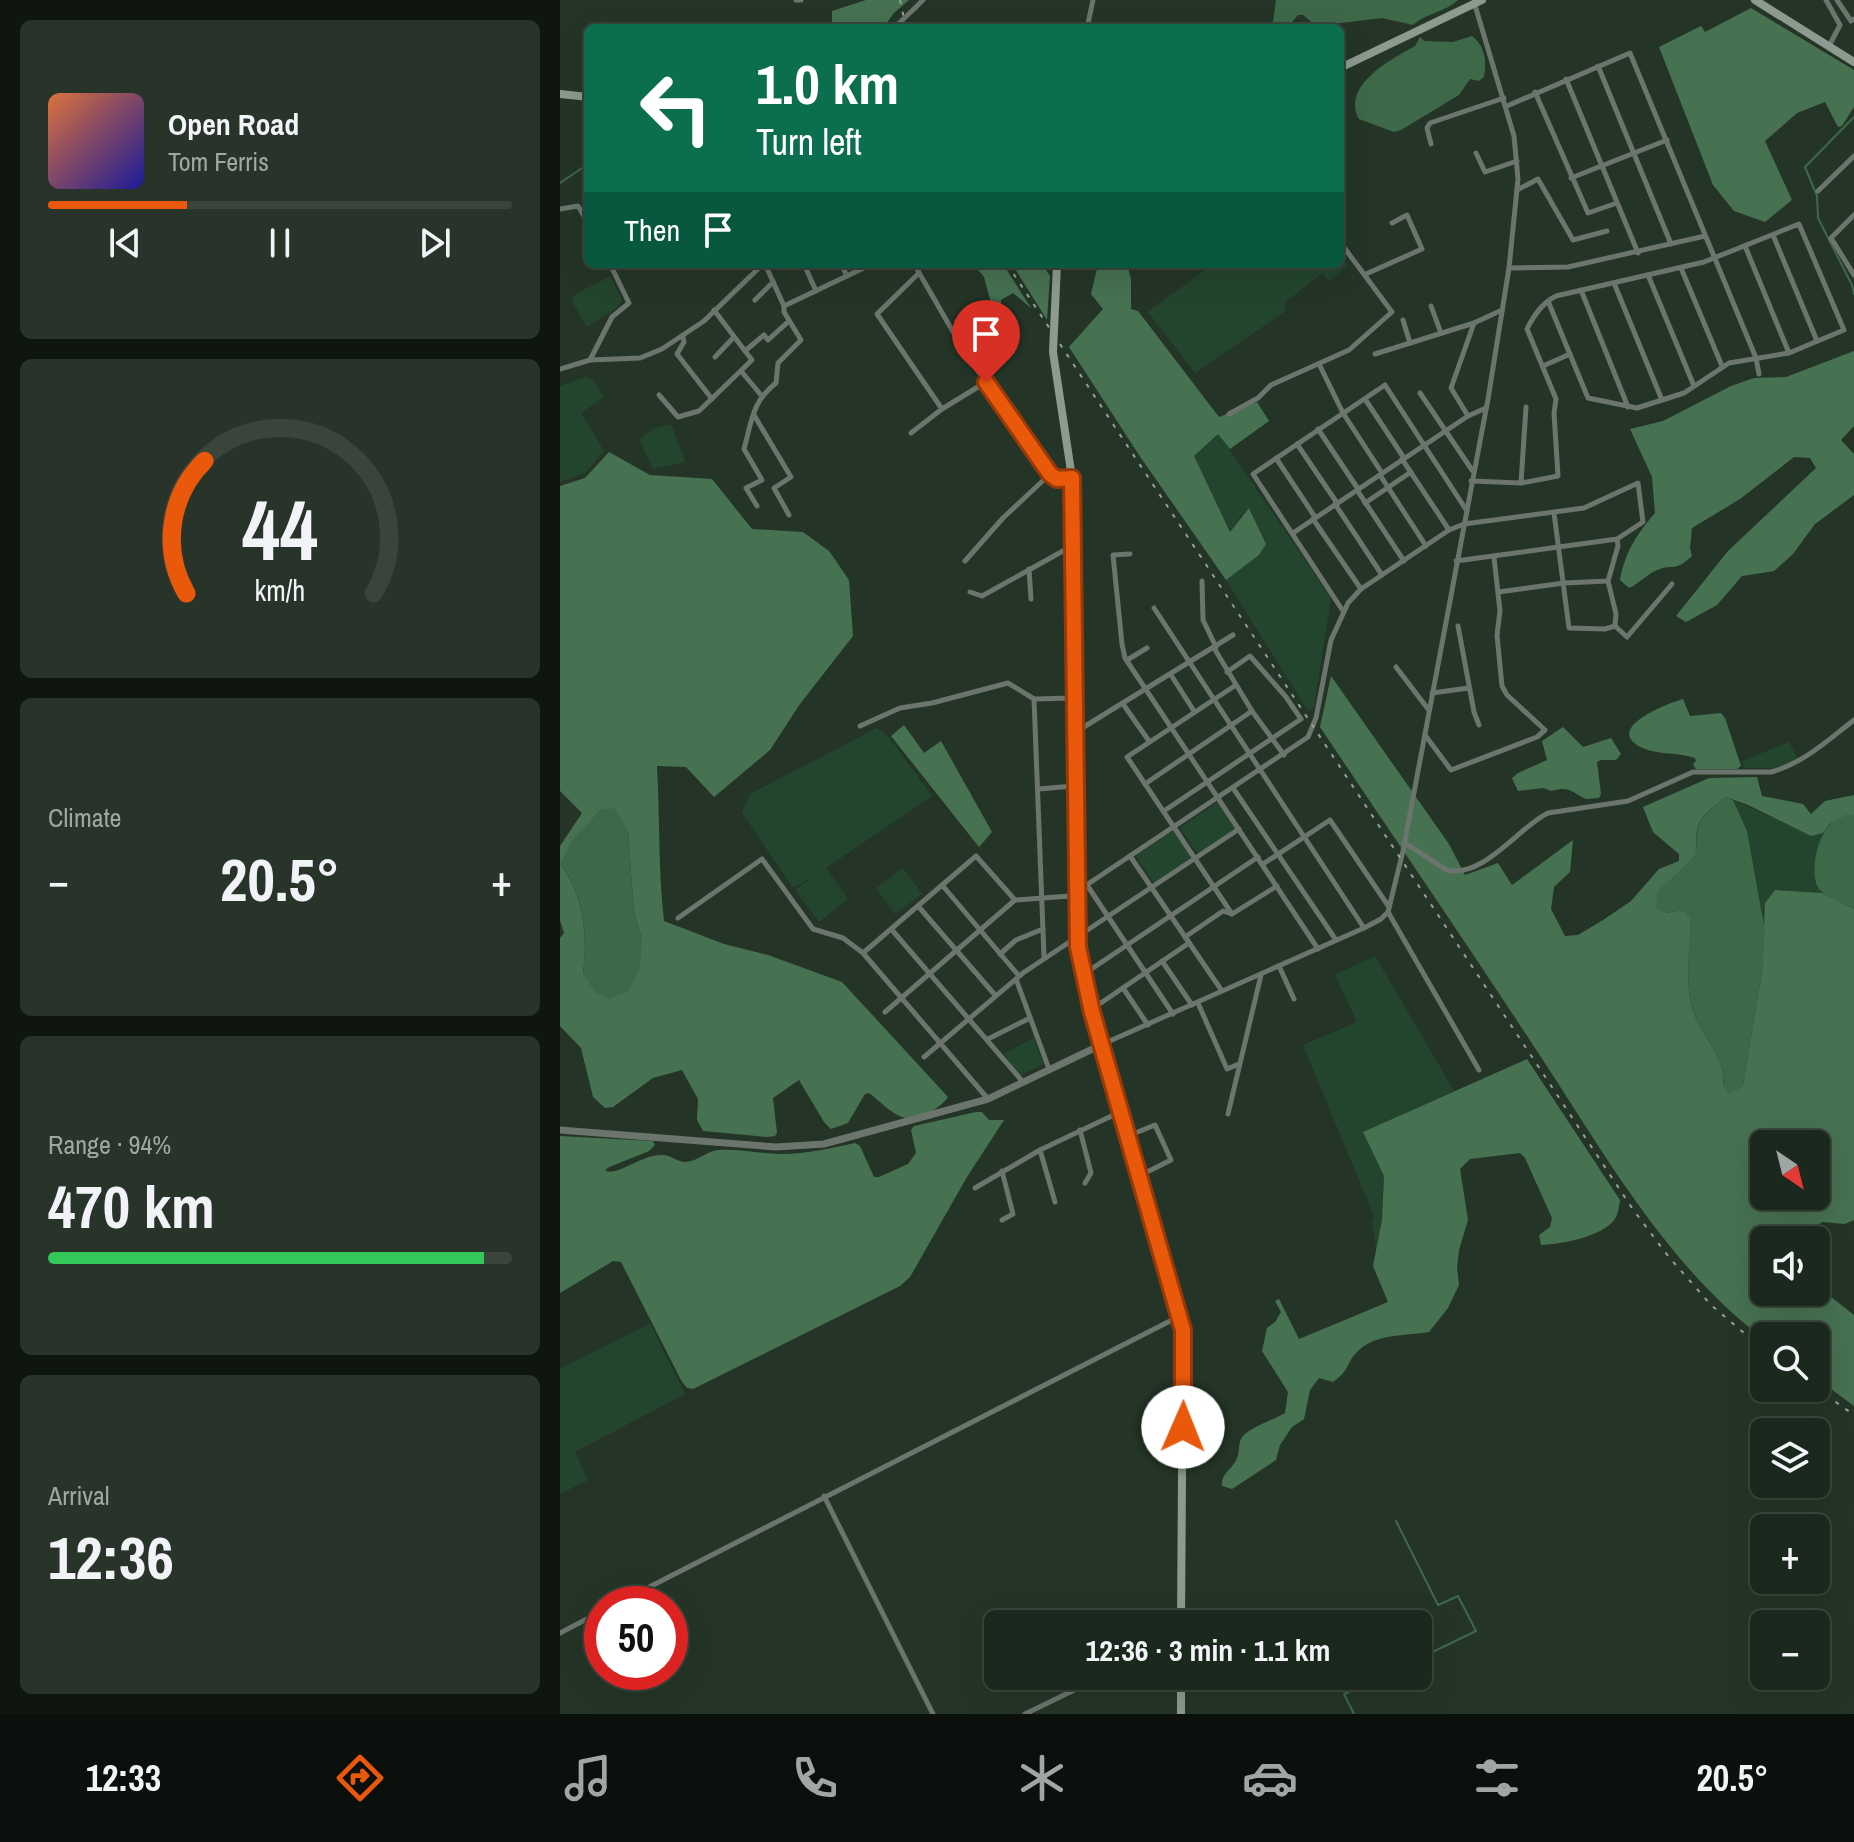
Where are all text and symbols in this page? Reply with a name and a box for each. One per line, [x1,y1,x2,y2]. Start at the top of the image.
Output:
text: 1.0 km [756,46,899,121]
icon: left [624,56,728,160]
text: Open Road [168,104,299,144]
text: Turn left [756,118,862,166]
text: Tom Ferris [168,144,269,179]
icon: arrive [696,208,740,252]
text: Then [624,210,680,250]
icon: previous [103,221,147,265]
icon: pause [258,221,302,265]
icon: next [413,221,457,265]
pin [952,300,1020,382]
icon: arrive [964,312,1008,356]
text: 44 [242,474,318,586]
text: km/h [255,571,305,610]
text: Climate [48,800,121,835]
text: 20.5° [220,839,340,920]
text: − [48,850,69,910]
text: + [491,850,512,910]
text: Range · 94% [48,1127,171,1162]
north arrow [1750,1130,1830,1210]
map controls [1750,1130,1830,1690]
text: 470 km [48,1166,215,1247]
button: sound [1750,1226,1830,1306]
button: search [1750,1322,1830,1402]
position arrow [1141,1385,1225,1469]
button: layers [1750,1418,1830,1498]
text: Arrival [48,1478,110,1513]
button: + [1750,1514,1830,1594]
text: 12:36 [48,1517,174,1598]
speed limit sign: 50 [584,1586,688,1690]
button: − [1750,1610,1830,1690]
text: 12:36 · 3 min · 1.1 km [1086,1630,1330,1670]
icon: directions [332,1750,388,1806]
icon: music [560,1750,616,1806]
icon: phone [787,1750,843,1806]
icon: climate [1014,1750,1070,1806]
icon: car [1242,1750,1298,1806]
icon: filters [1469,1750,1525,1806]
text: 12:33 [86,1754,161,1802]
text: 20.5° [1696,1754,1768,1802]

